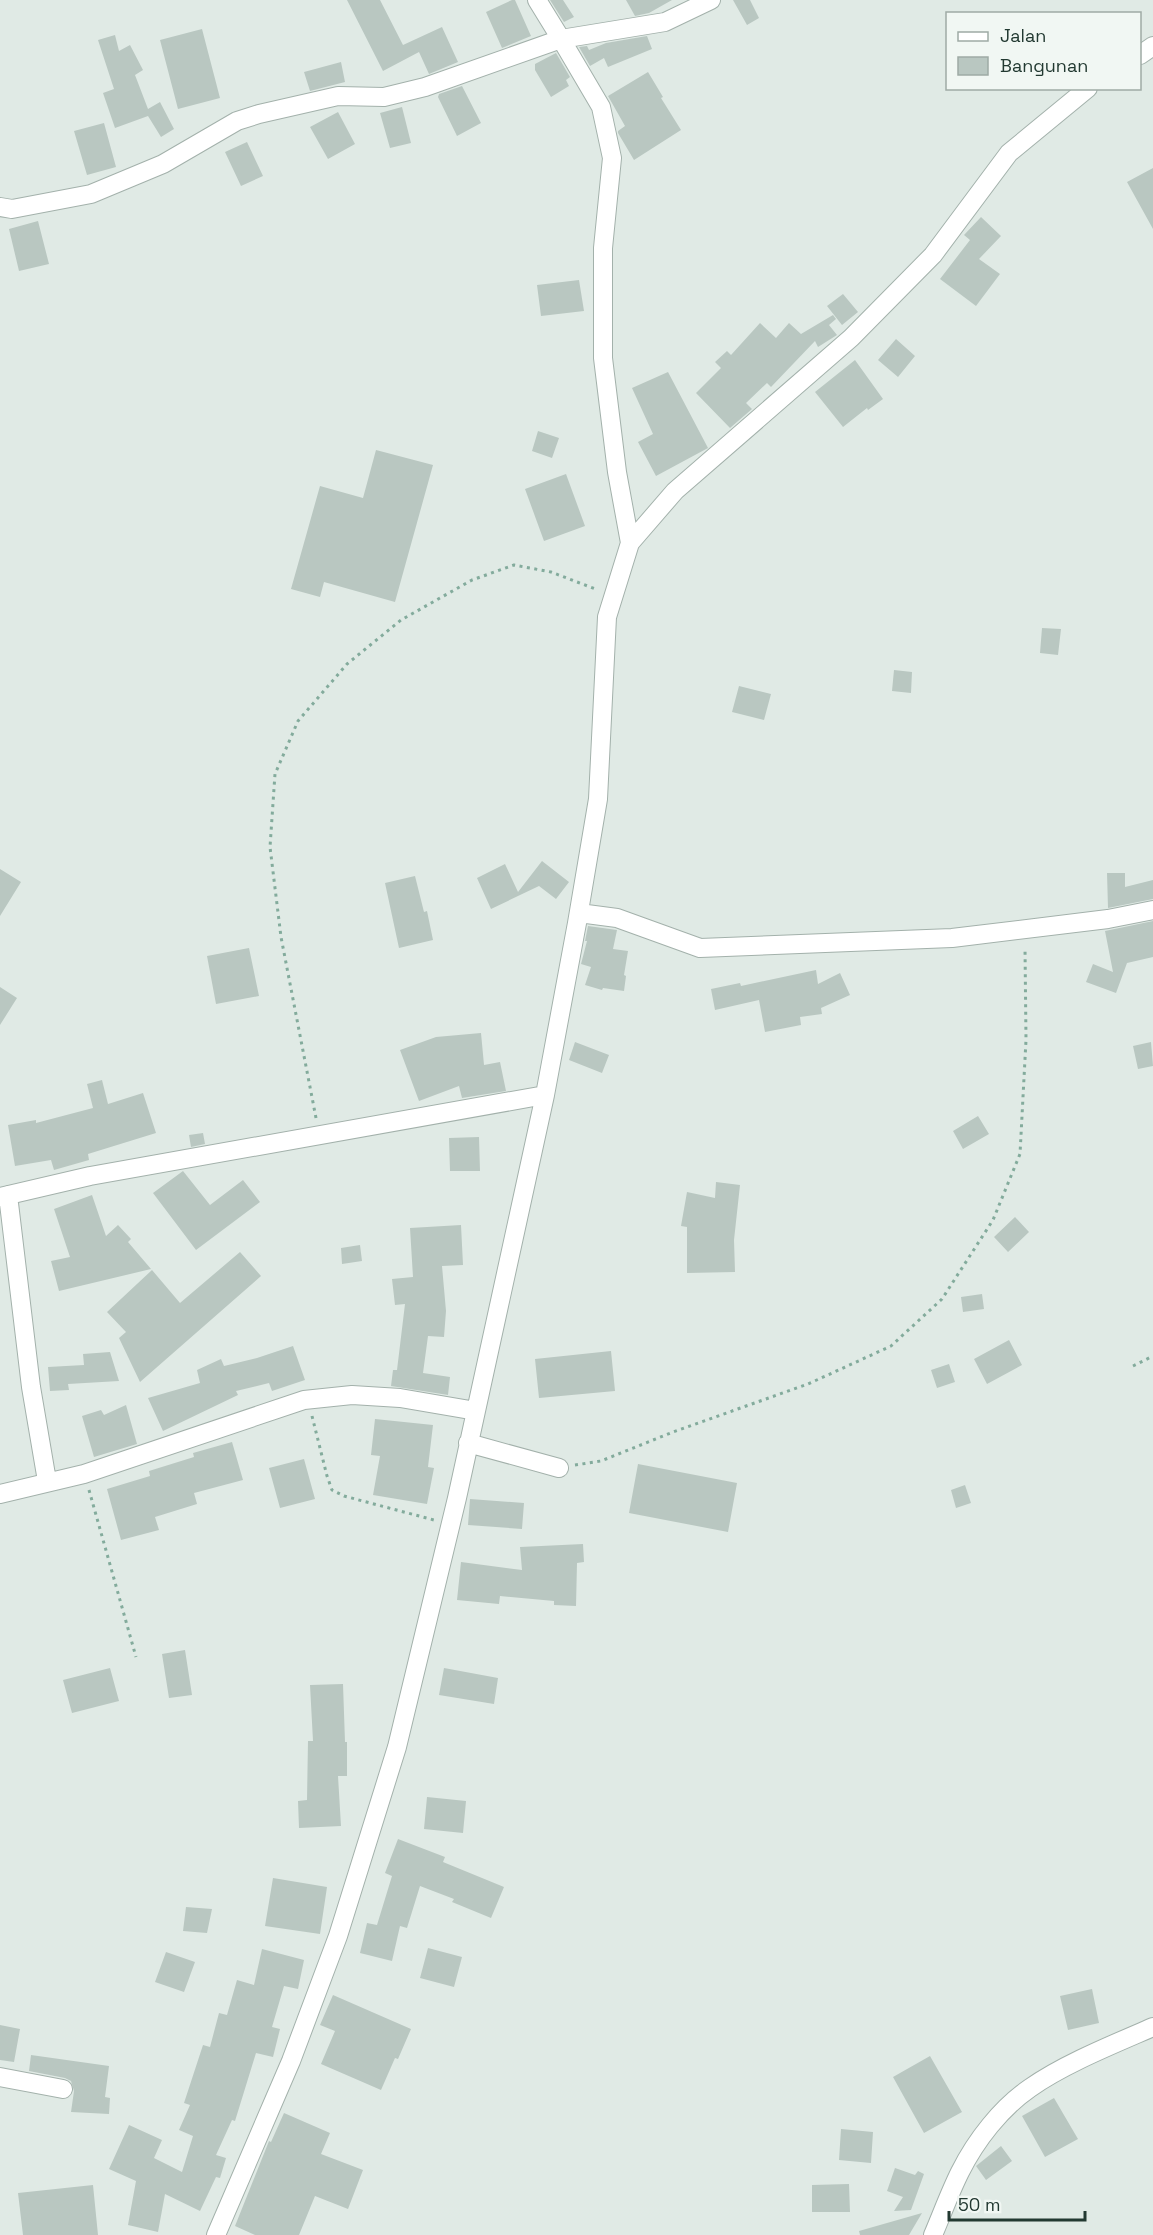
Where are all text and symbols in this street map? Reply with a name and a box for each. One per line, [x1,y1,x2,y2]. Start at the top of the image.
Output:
legend [946,12,1141,90]
text: Jalan [1000,24,1046,47]
text: Bangunan [1000,54,1088,77]
scale bar [949,2184,1086,2222]
text: 50 m [958,2193,1000,2216]

